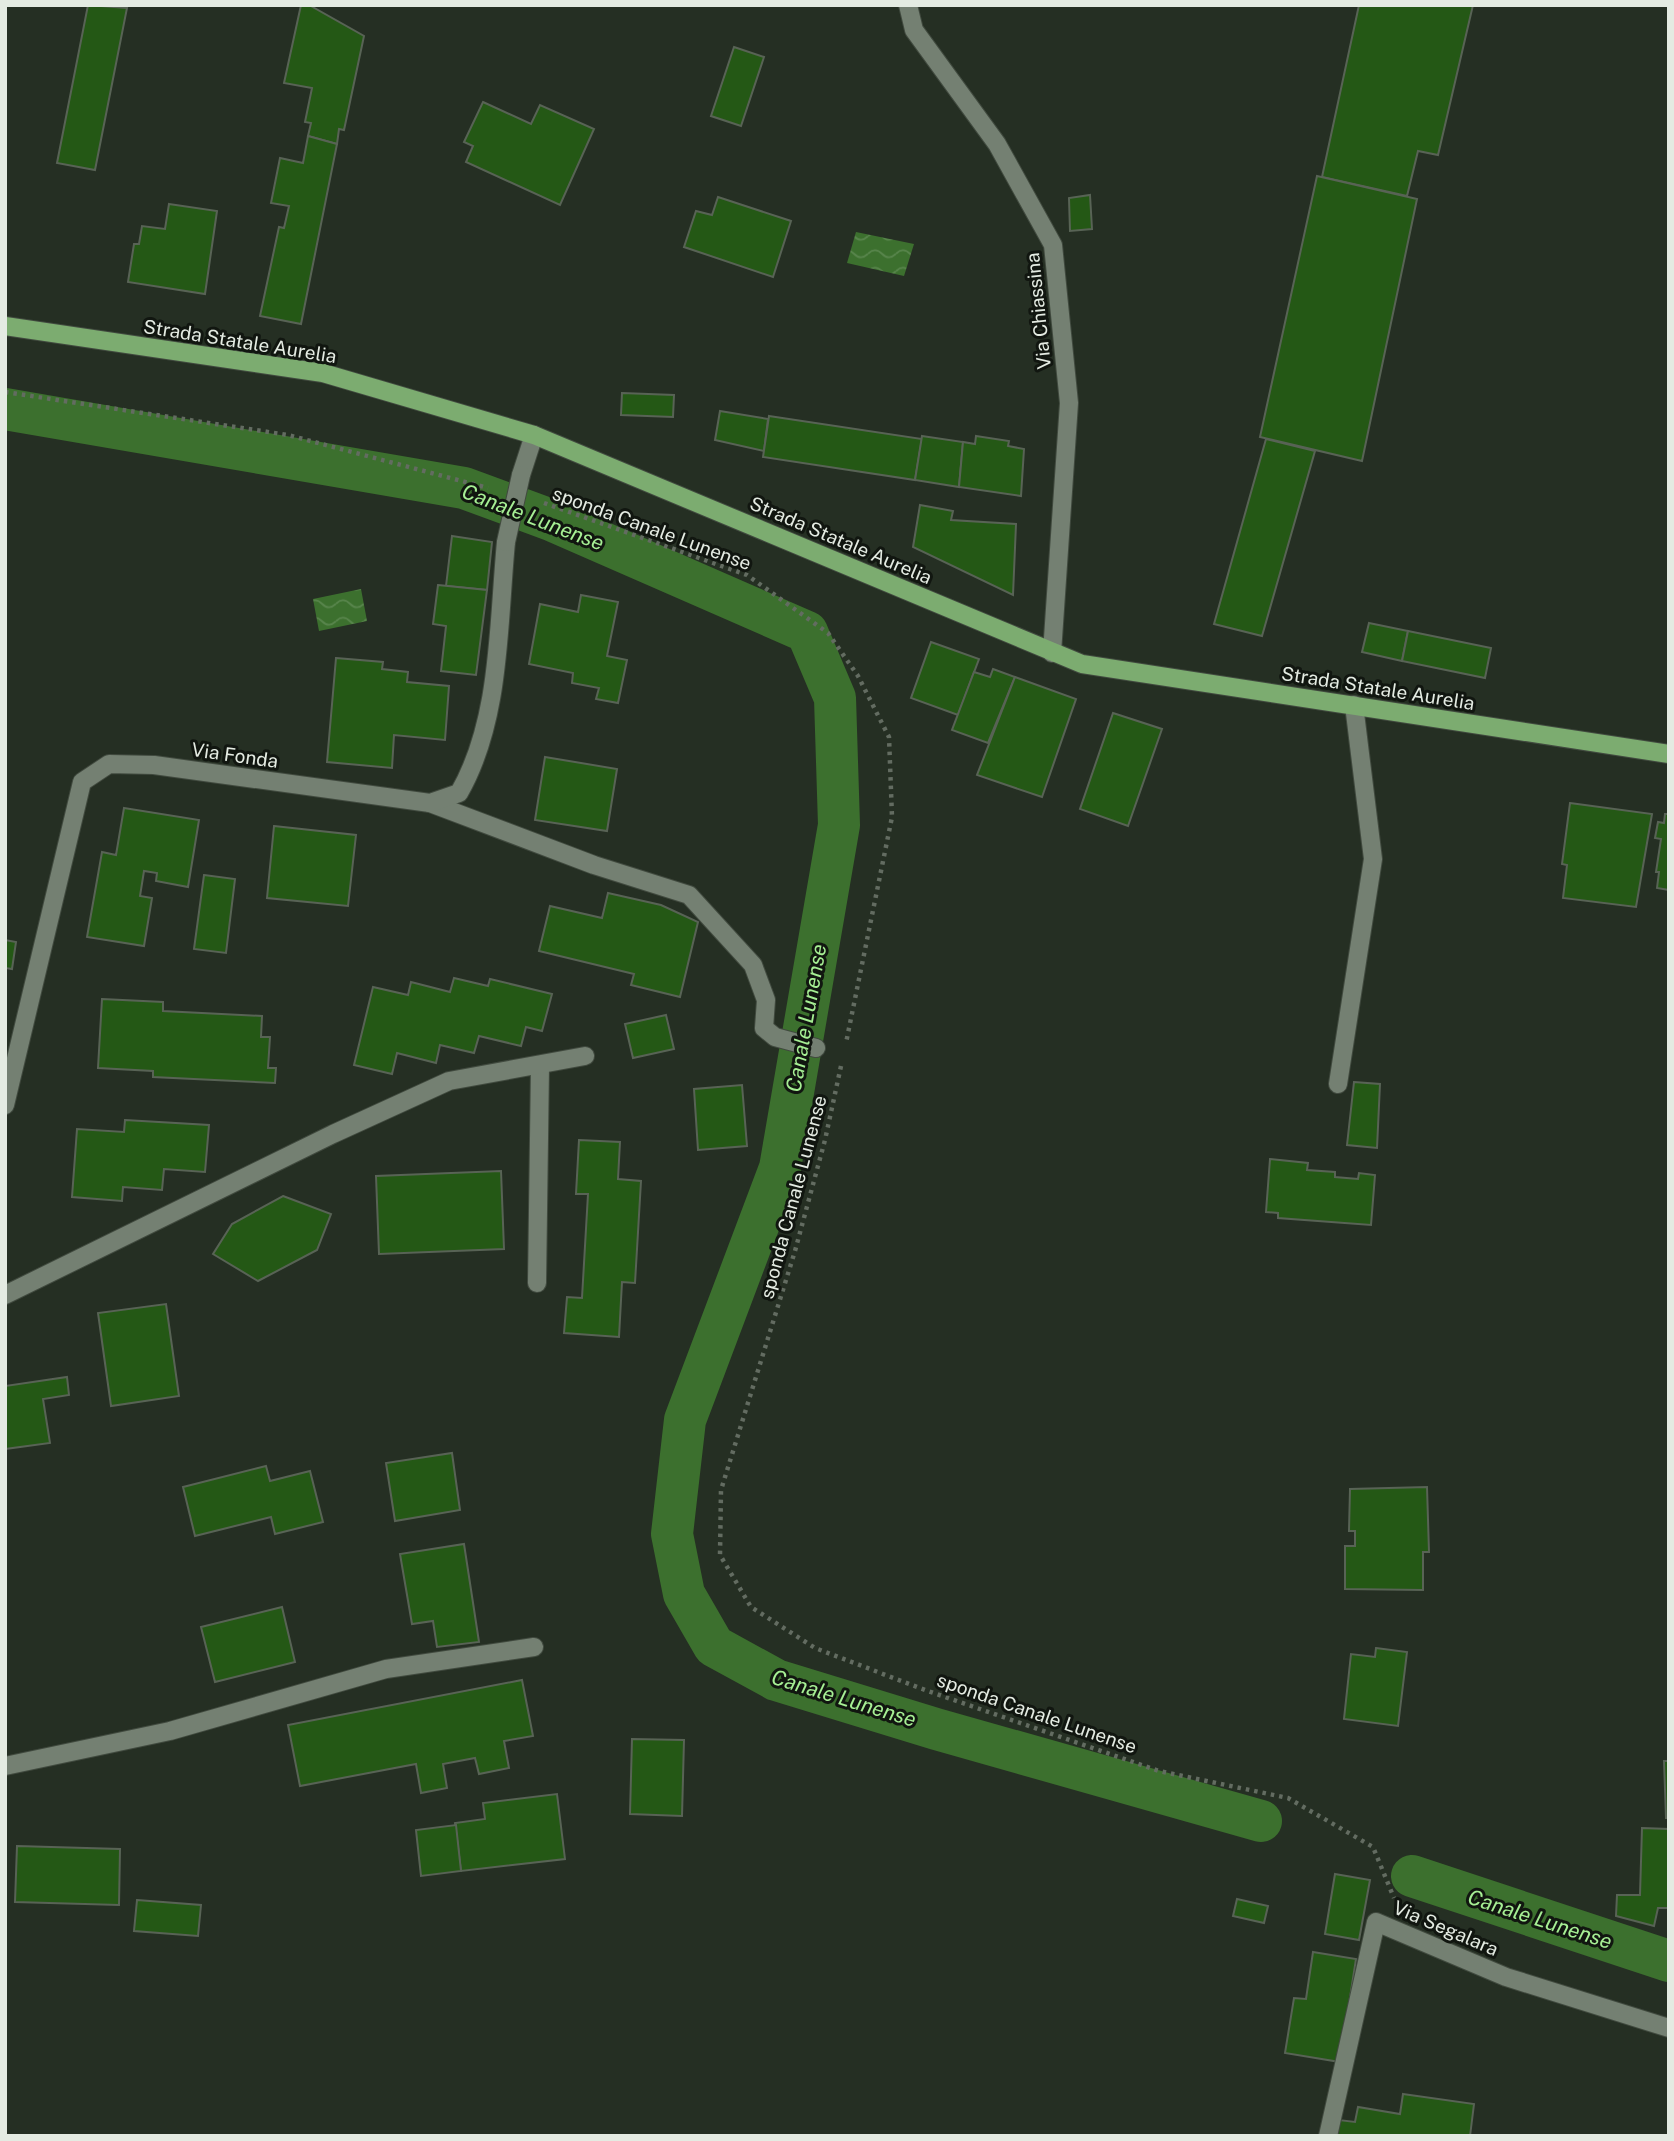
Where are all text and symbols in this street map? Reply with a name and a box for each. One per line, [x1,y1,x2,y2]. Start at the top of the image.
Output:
street label: Via Chiassina [1021,252,1055,370]
street label: Strada Statale Aurelia [142,315,338,367]
water label: Canale Lunense [458,478,608,556]
street label: sponda Canale Lunense [550,482,754,574]
street label: Strada Statale Aurelia [747,492,935,588]
street label: Strada Statale Aurelia [1280,662,1476,714]
street label: Via Fonda [190,738,280,772]
water label: Canale Lunense [781,942,831,1094]
street label: sponda Canale Lunense [755,1093,831,1301]
water label: Canale Lunense [769,1664,919,1732]
street label: sponda Canale Lunense [934,1668,1140,1758]
water label: Canale Lunense [1465,1884,1615,1954]
street label: Via Segalara [1390,1896,1502,1960]

